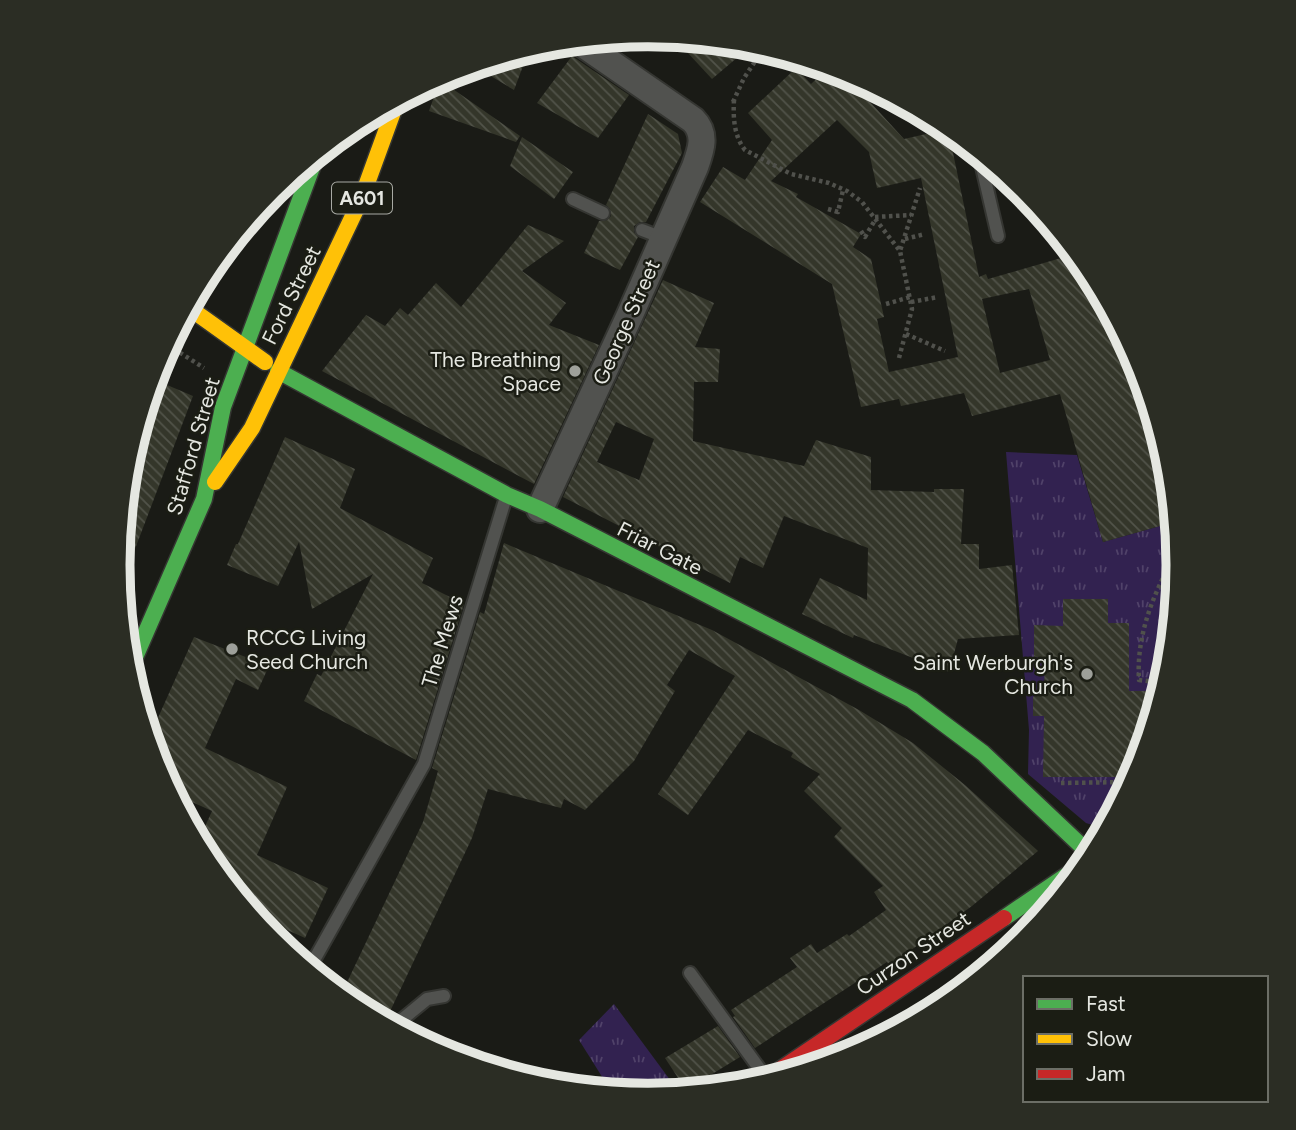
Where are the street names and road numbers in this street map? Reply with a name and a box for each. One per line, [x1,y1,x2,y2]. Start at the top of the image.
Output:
road number: A601 [332,182,392,214]
street label: Ford Street [256,241,326,349]
street label: George Street [587,255,665,389]
street label: Stafford Street [161,374,225,518]
street label: Friar Gate [613,516,707,580]
street label: The Mews [416,592,468,690]
street label: Curzon Street [851,906,975,1000]

